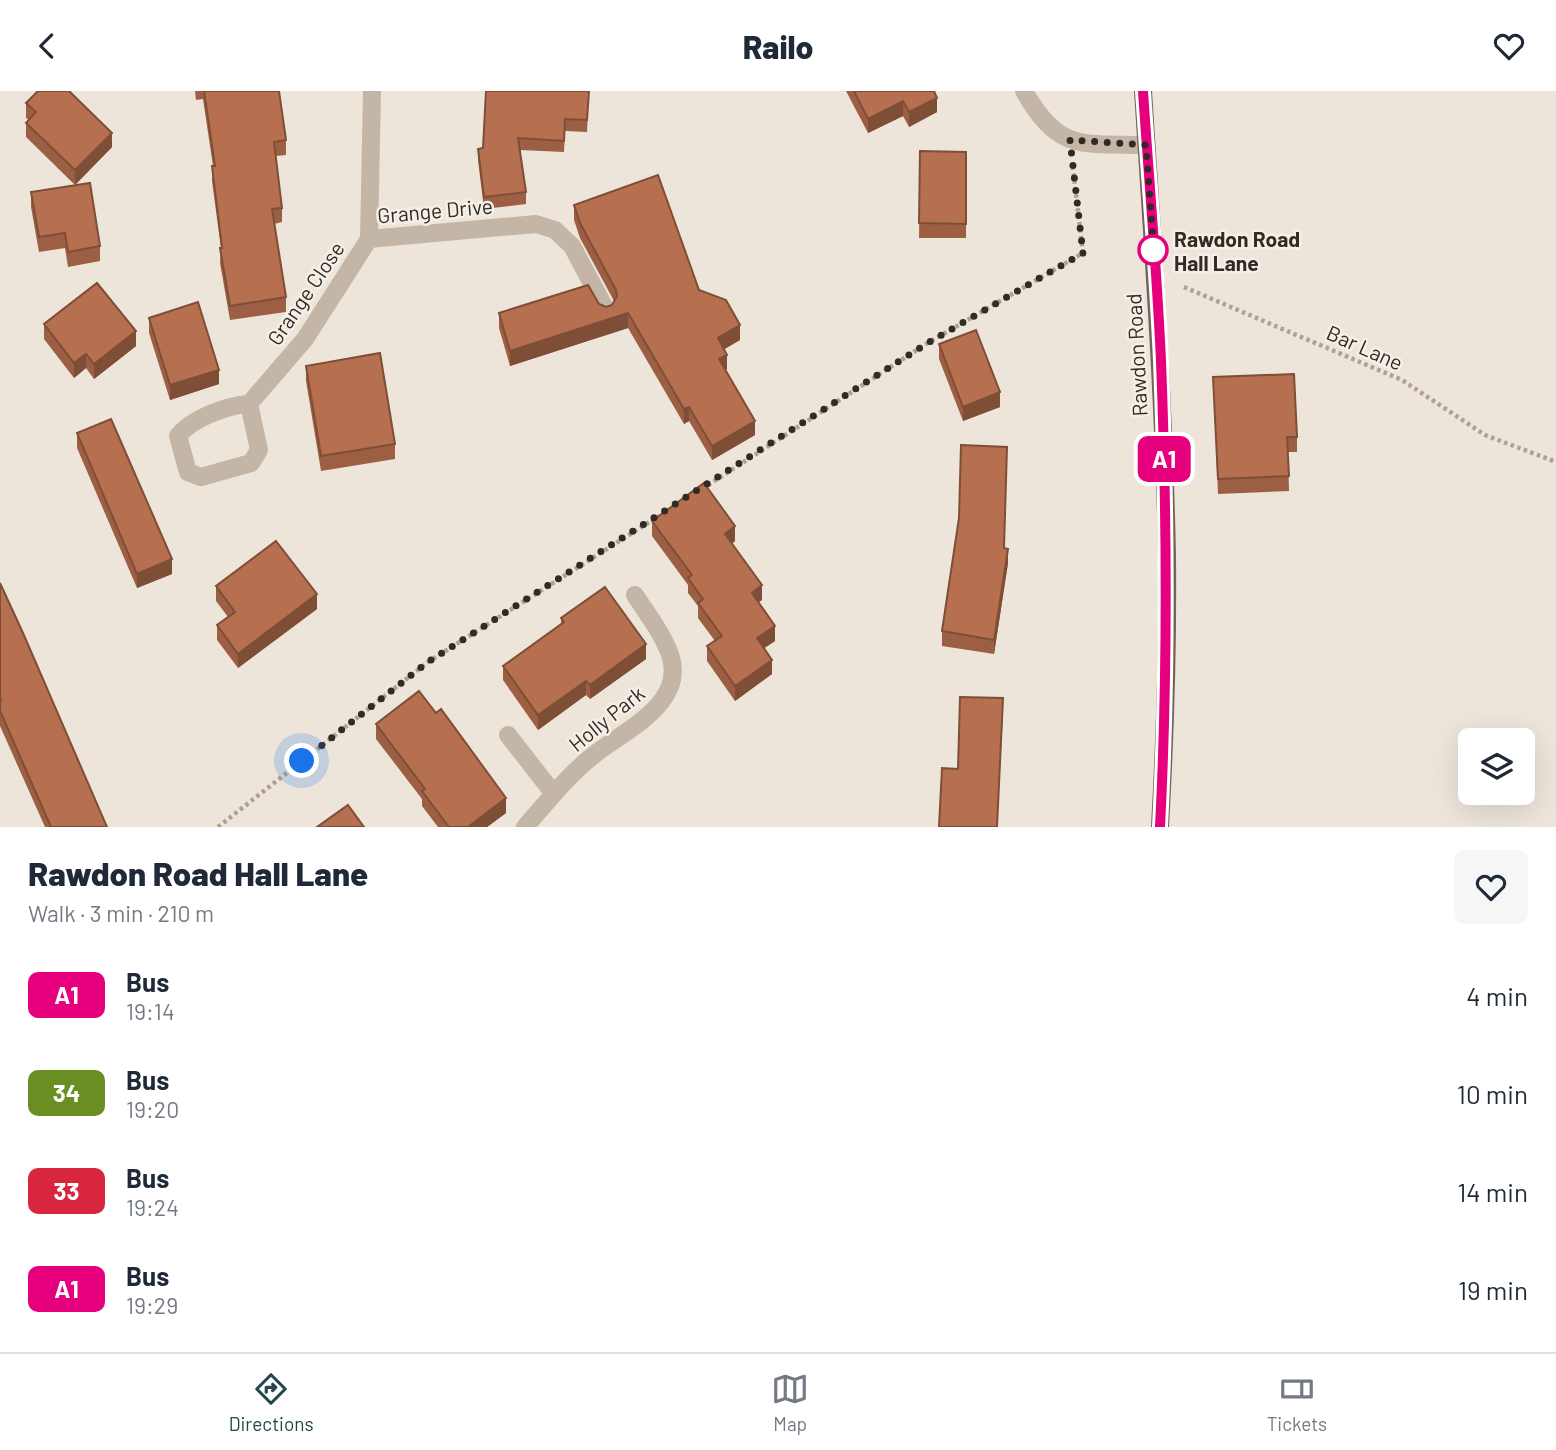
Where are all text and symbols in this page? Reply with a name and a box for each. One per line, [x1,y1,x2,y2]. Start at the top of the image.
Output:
icon: back [28,27,66,65]
text: Railo [743,27,813,65]
icon: heart [1490,27,1528,65]
street label: Grange Drive [376,192,494,228]
place label: Rawdon Road Hall Lane [1174,226,1300,275]
marker: Rawdon Road Hall Lane [1138,235,1168,265]
street label: Grange Close [261,236,349,350]
street label: Rawdon Road [1120,293,1152,417]
street label: Bar Lane [1323,319,1407,375]
line badge: A1 [1132,436,1196,482]
text: A1 [1152,444,1176,473]
street label: Holly Park [563,680,649,756]
map controls [1458,728,1535,805]
button: layers [1458,728,1535,805]
your location [284,743,319,778]
button: heart [1454,850,1528,924]
text: Rawdon Road Hall Lane [28,853,368,893]
text: Walk · 3 min · 210 m [28,899,214,927]
text: Bus [126,966,169,997]
text: A1 [54,980,79,1009]
text: 4 min [1466,980,1528,1011]
text: 19:14 [126,997,175,1025]
text: Bus [126,1064,169,1095]
text: 34 [53,1078,80,1107]
text: 10 min [1457,1078,1528,1109]
text: 19:20 [126,1095,179,1123]
text: Bus [126,1162,169,1193]
text: 33 [54,1176,79,1205]
text: 14 min [1457,1176,1528,1207]
text: 19:24 [126,1193,179,1221]
text: Bus [126,1260,169,1291]
text: A1 [54,1274,79,1303]
text: 19 min [1458,1274,1528,1305]
text: 19:29 [126,1291,178,1319]
tab: Directions [229,1370,314,1435]
tab: Map [771,1370,809,1435]
tab: Tickets [1267,1370,1327,1435]

